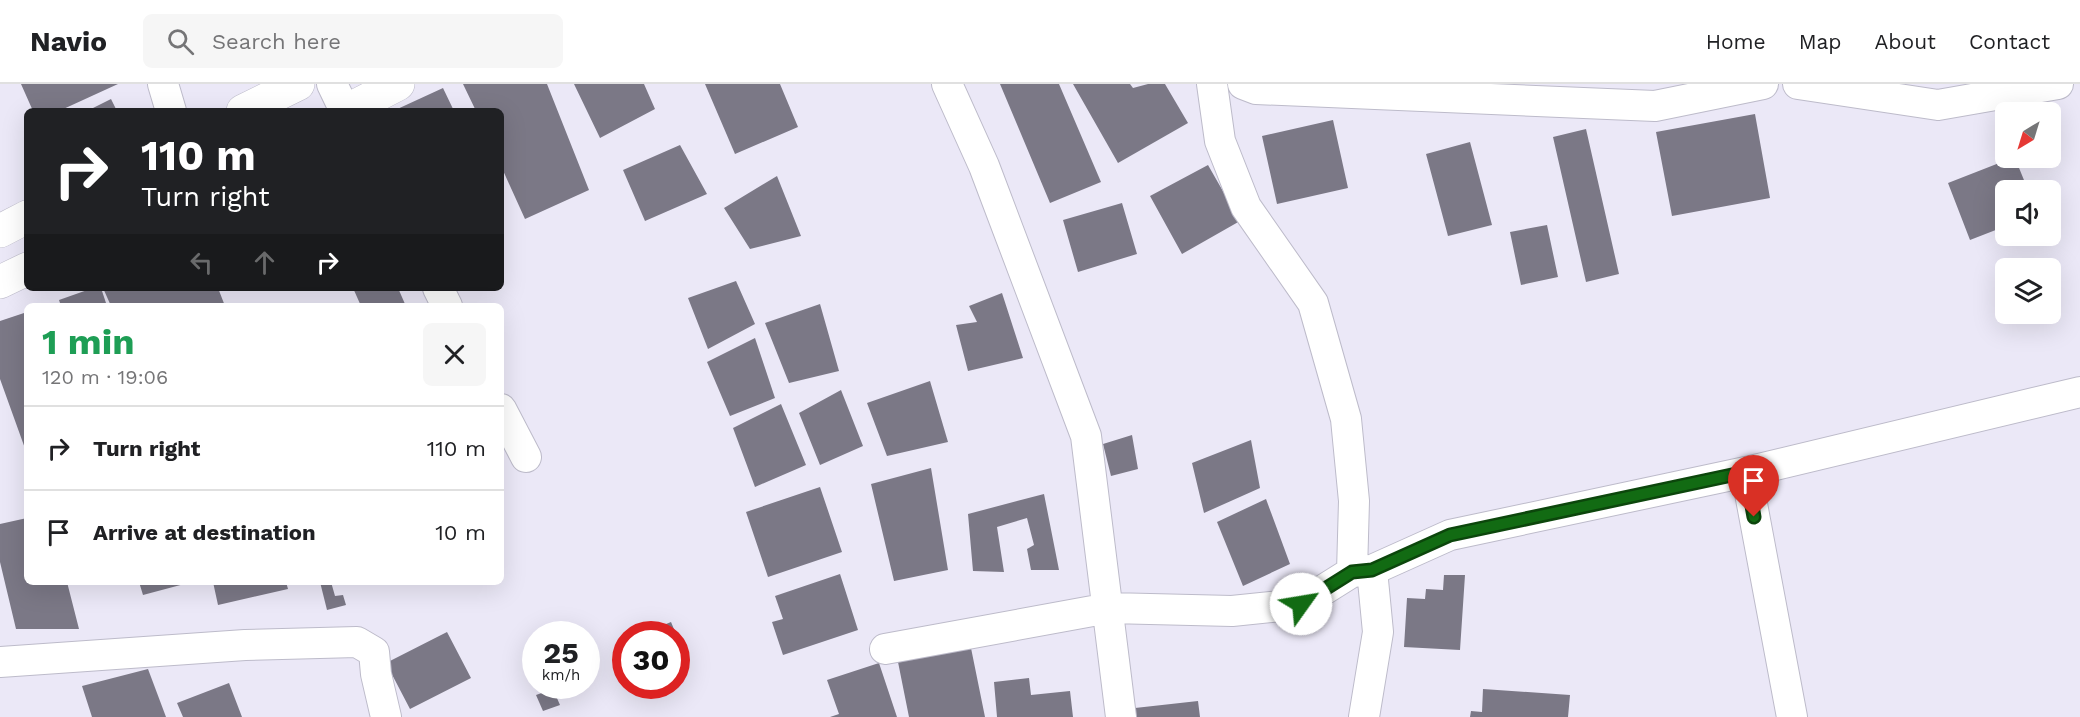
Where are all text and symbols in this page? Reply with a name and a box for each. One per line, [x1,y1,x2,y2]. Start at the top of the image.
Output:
search box [143,14,563,68]
text: Navio [30,25,107,58]
icon: search [164,25,197,58]
text: Search here [212,29,341,54]
text: Home [1706,29,1766,54]
text: Map [1799,29,1842,54]
text: About [1875,29,1936,54]
text: Contact [1969,29,2050,54]
north arrow [1995,102,2061,168]
map controls [1995,102,2061,324]
text: 110 m [141,131,256,180]
icon: right [42,132,120,210]
button: sound [1995,180,2061,246]
text: Turn right [141,181,270,213]
icon: left [185,246,218,279]
icon: ahead [248,246,281,279]
icon: right [311,246,344,279]
button: layers [1995,258,2061,324]
text: 1 min [42,321,134,363]
button: close [423,323,486,386]
text: 120 m · 19:06 [42,365,168,389]
icon: right [42,432,75,465]
text: Turn right [93,436,200,461]
text: 110 m [427,436,486,461]
pin [1728,455,1779,517]
icon: arrive [1737,464,1770,497]
icon: arrive [42,516,75,549]
text: Arrive at destination [93,520,316,545]
text: 10 m [435,520,486,545]
position arrow [1269,572,1333,636]
speed limit sign: 30 [612,621,690,699]
text: 25 [543,635,579,670]
text: km/h [542,666,580,684]

